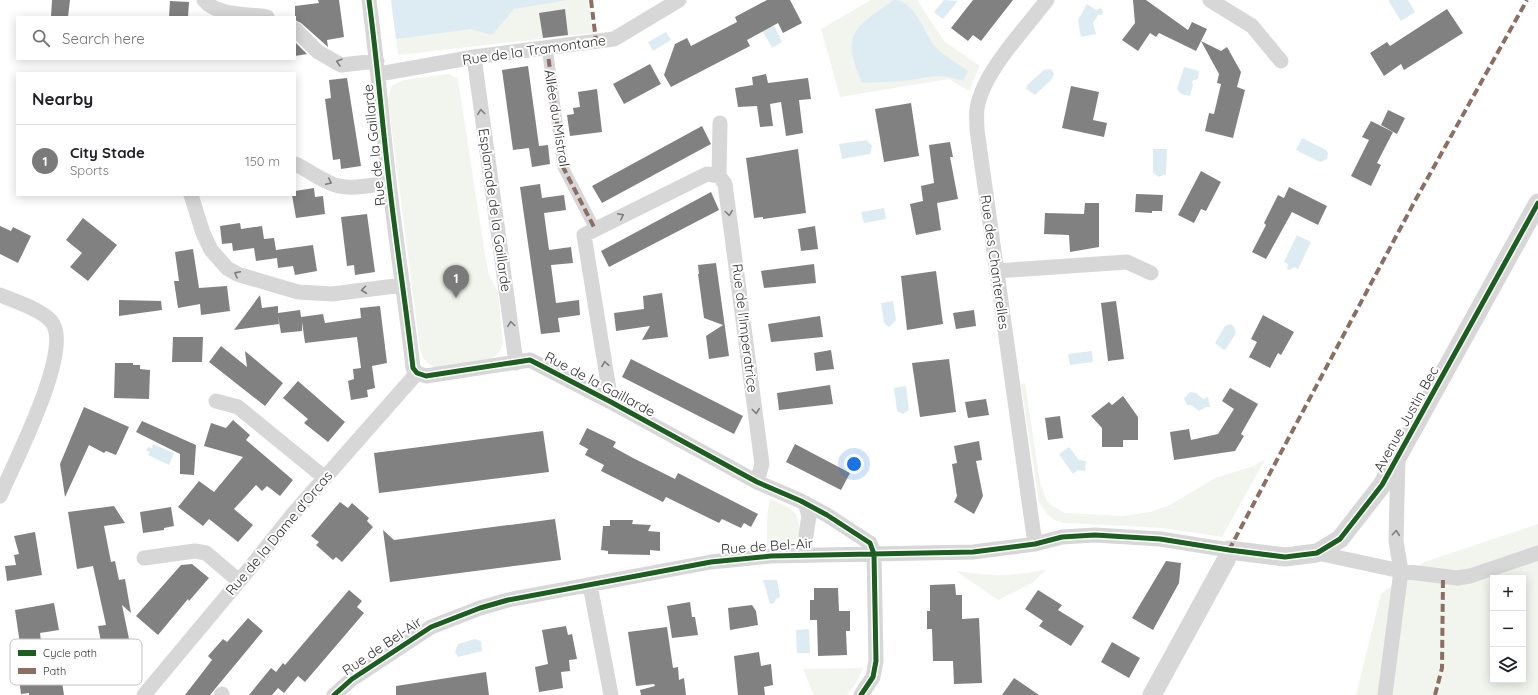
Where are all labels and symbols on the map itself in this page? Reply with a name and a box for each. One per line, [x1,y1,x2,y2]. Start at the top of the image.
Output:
street label: Rue de la Tramontane [461,31,607,69]
one-way arrow [335,59,342,67]
street label: Allée du Mistral [540,68,574,168]
street label: Rue de la Gaillarde [359,83,389,207]
one-way arrow [477,109,486,115]
street label: Esplanade de la Gaillarde [475,127,515,293]
one-way arrow [325,177,333,185]
street label: Rue des Chanterelles [977,194,1013,330]
one-way arrow [725,210,733,216]
one-way arrow [617,213,625,221]
street label: Rue de l'Imperatrice [728,263,762,394]
pin: 1 [443,265,469,298]
one-way arrow [234,271,242,278]
one-way arrow [361,285,367,294]
one-way arrow [507,321,516,327]
street label: Rue de la Gaillarde [542,347,658,421]
one-way arrow [601,361,610,367]
street label: Avenue Justin Bec [1369,363,1443,475]
one-way arrow [751,408,760,414]
your location [844,454,864,474]
street label: Rue de la Dame d'Orcas [222,467,336,599]
one-way arrow [1392,530,1401,536]
street label: Rue de Bel-Air [720,534,814,558]
street label: Rue de Bel-Air [339,612,426,679]
legend [10,639,142,685]
text: Cycle path [43,646,97,660]
text: Path [43,664,66,678]

